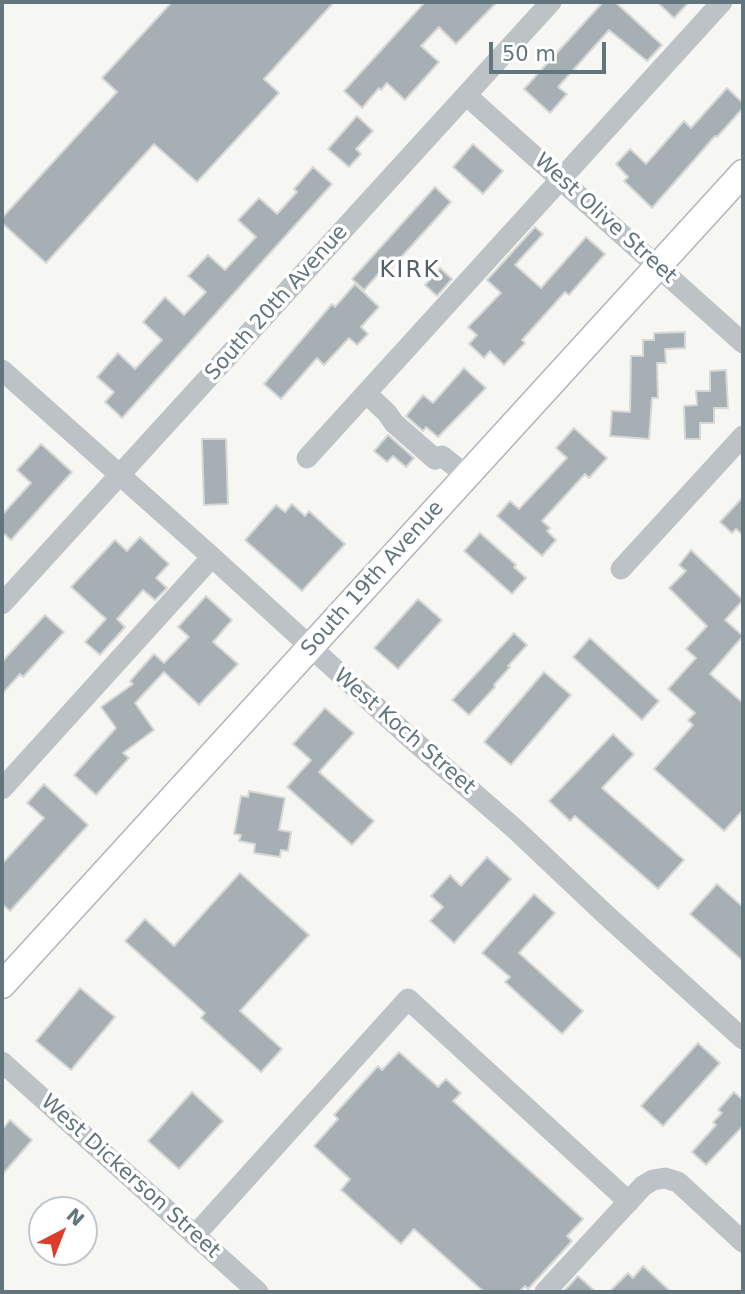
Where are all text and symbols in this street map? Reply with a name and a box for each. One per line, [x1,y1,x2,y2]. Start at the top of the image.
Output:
scale bar [493,28,610,72]
text: 50 m [502,42,556,66]
street label: West Olive Street [529,149,681,289]
street label: South 20th Avenue [200,220,354,386]
district label: KIRK [380,257,440,285]
street label: South 19th Avenue [296,496,450,662]
street label: West Koch Street [328,664,480,800]
street label: West Dickerson Street [35,1090,225,1264]
north arrow [28,1196,98,1266]
text: N [62,1203,89,1230]

